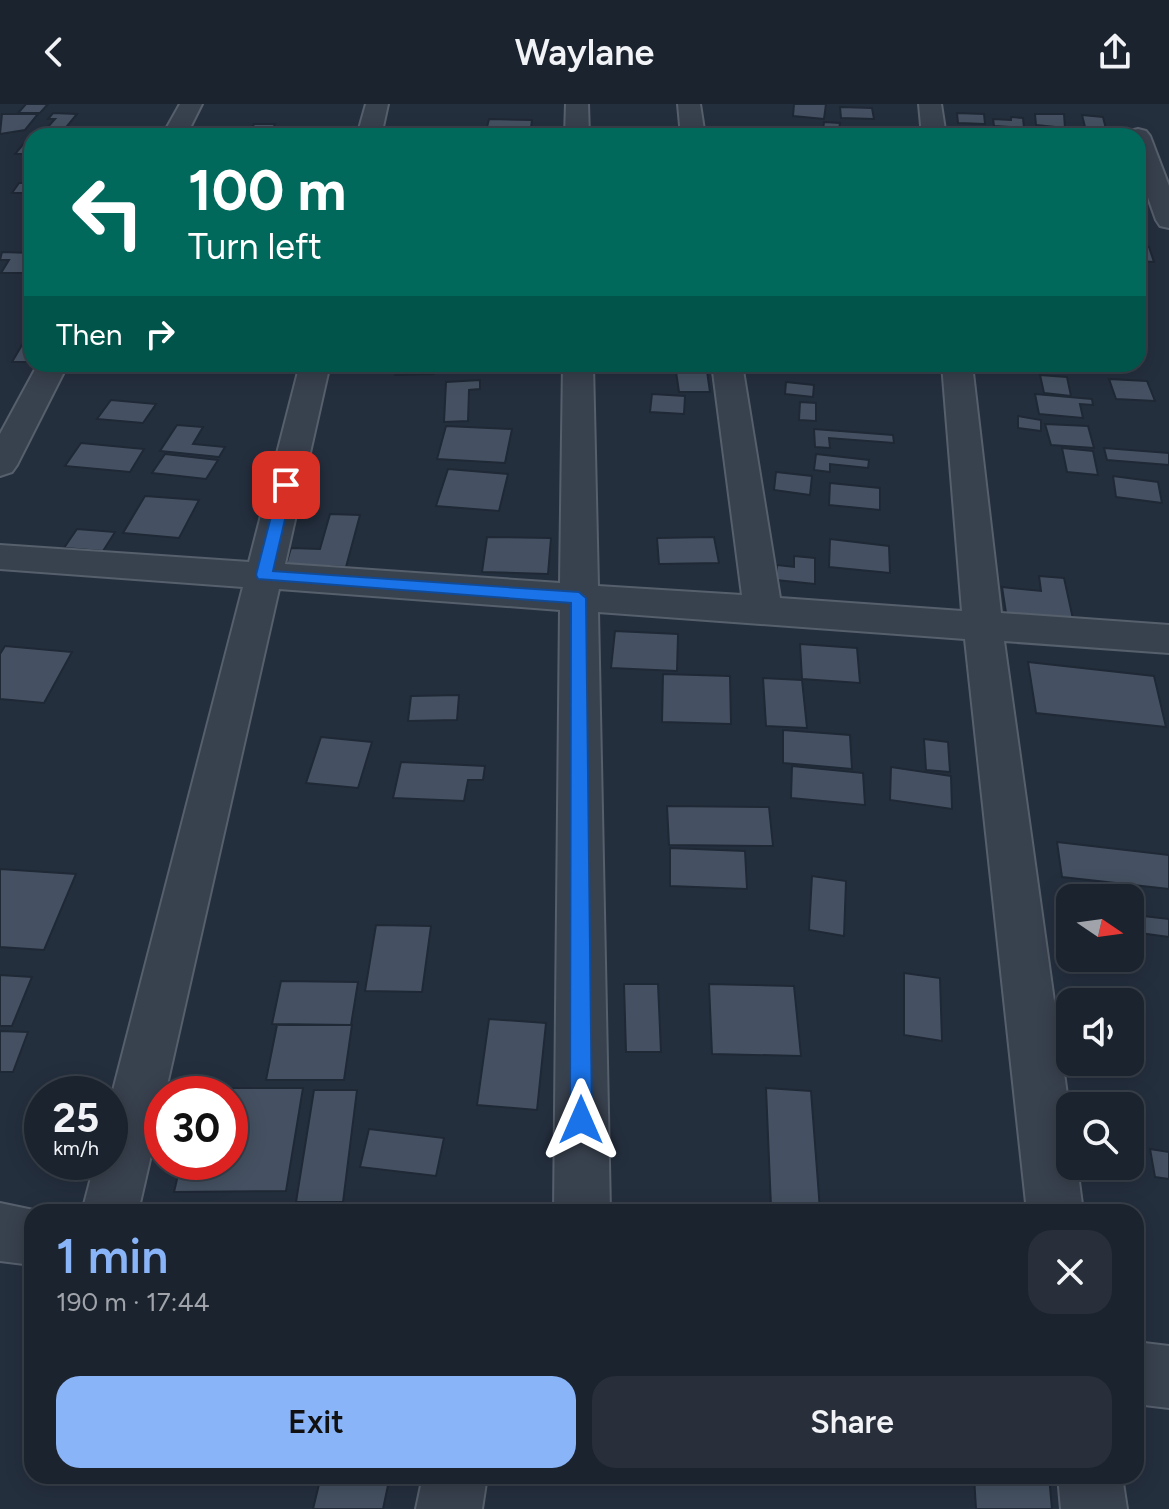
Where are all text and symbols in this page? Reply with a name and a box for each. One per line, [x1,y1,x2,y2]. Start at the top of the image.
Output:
icon: back [32,30,76,74]
icon: share [1093,30,1137,74]
text: Waylane [515,31,654,74]
text: 100 m [188,157,346,224]
icon: left [56,160,160,264]
text: Turn left [188,225,322,268]
icon: right [138,312,182,356]
text: Then [56,316,122,353]
pin [252,451,320,519]
icon: arrive [264,463,308,507]
north arrow [1056,884,1144,972]
map controls [1056,884,1144,1180]
button: sound [1056,988,1144,1076]
speed limit sign: 30 [144,1076,248,1180]
position arrow [539,1078,623,1162]
button: search [1056,1092,1144,1180]
text: 25 [53,1094,99,1142]
text: km/h [53,1136,99,1160]
text: 1 min [56,1227,168,1285]
button: close [1028,1230,1112,1314]
text: 190 m · 17:44 [56,1286,210,1318]
button: Exit [56,1376,576,1468]
button: Share [592,1376,1112,1468]

